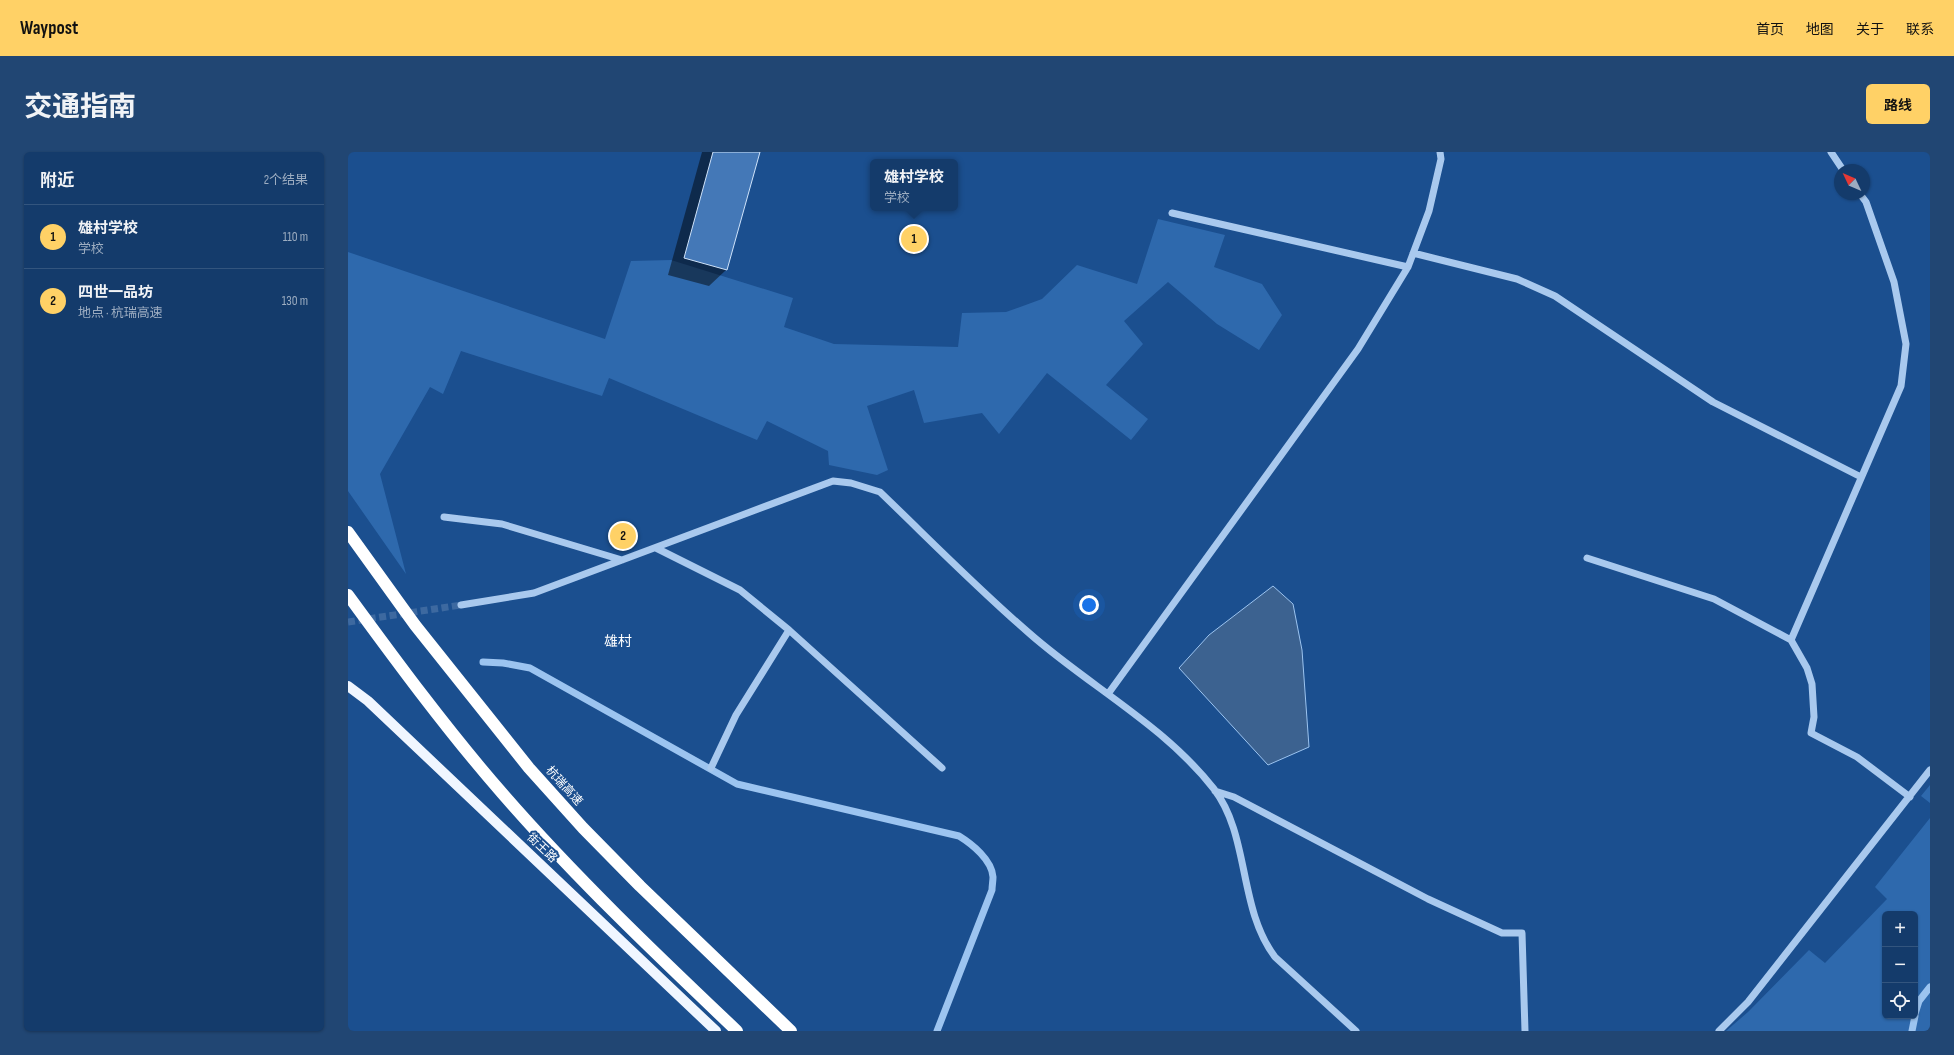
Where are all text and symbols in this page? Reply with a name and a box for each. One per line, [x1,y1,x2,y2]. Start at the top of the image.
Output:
text: Waypost [20,17,78,40]
text: 首页 [1756,21,1784,38]
text: 地图 [1806,21,1834,38]
text: 关于 [1856,21,1884,38]
text: 联系 [1906,21,1934,38]
button: 路线 [1866,84,1930,124]
text: 交通指南 [24,91,136,124]
popup [870,159,958,211]
north arrow [1834,164,1870,200]
text: 雄村学校 [884,168,944,187]
text: 附近 [40,171,74,191]
text: 2个结果 [264,172,308,188]
text: 学校 [884,190,910,206]
text: 雄村学校 [78,219,138,238]
pin: 1 [901,224,927,254]
text: 1 [50,229,56,245]
text: 110 m [283,229,308,245]
text: 学校 [78,241,104,257]
text: 四世一品坊 [78,283,153,302]
text: 2 [50,293,56,309]
text: 130 m [282,293,308,309]
text: 地点 · 杭瑞高速 [78,305,163,321]
pin: 2 [610,521,636,551]
your location [1079,595,1099,615]
district label: 雄村 [604,633,632,650]
street label: 杭瑞高速 [542,763,586,809]
street label: 街王路 [524,830,560,866]
map controls [1882,911,1918,1019]
button: + [1882,911,1918,947]
button: − [1882,947,1918,983]
button: locate [1882,983,1918,1019]

